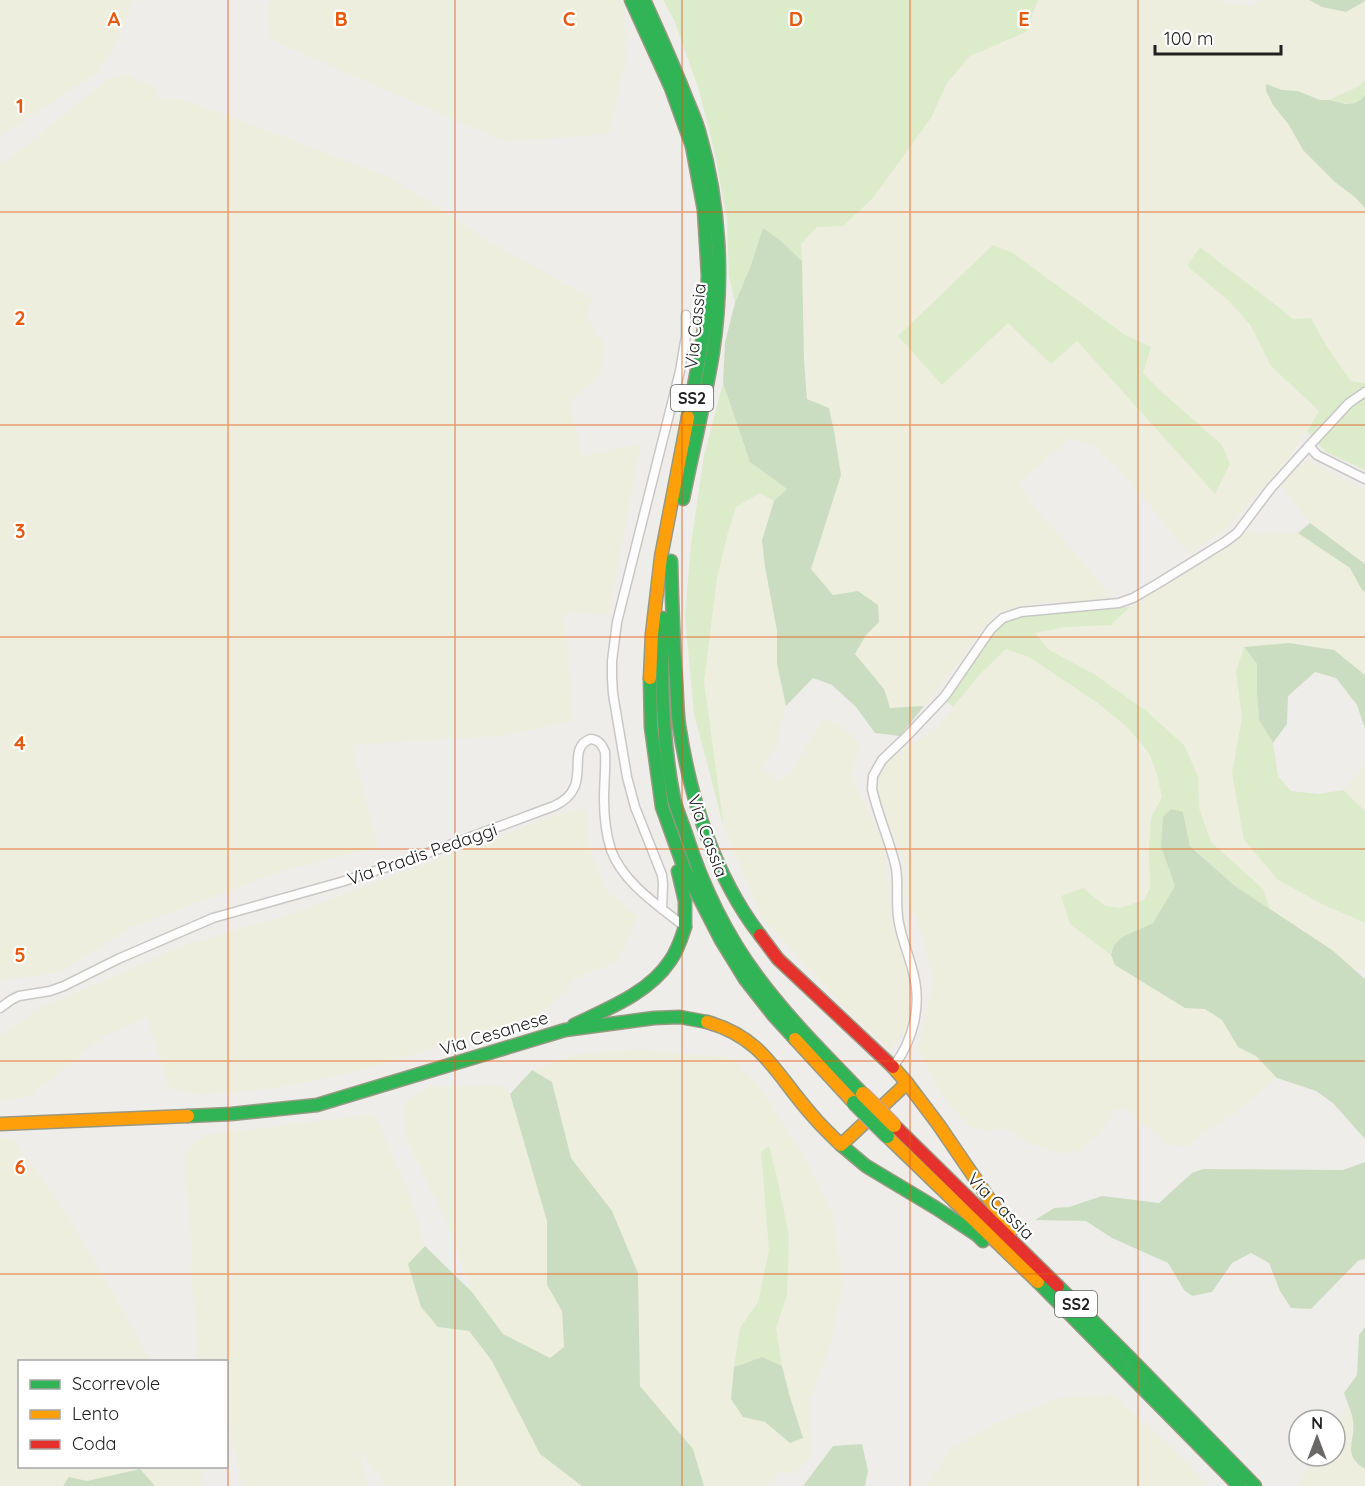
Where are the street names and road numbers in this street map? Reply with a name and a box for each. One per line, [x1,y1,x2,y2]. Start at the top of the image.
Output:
street label: Via Cassia [679,282,711,370]
road number: SS2 [671,385,713,411]
street label: Via Cassia [682,792,734,880]
street label: Via Pradis Pedaggi [344,818,500,890]
street label: Via Cesanese [437,1006,551,1060]
street label: Via Cassia [962,1167,1040,1245]
road number: SS2 [1055,1291,1097,1317]

